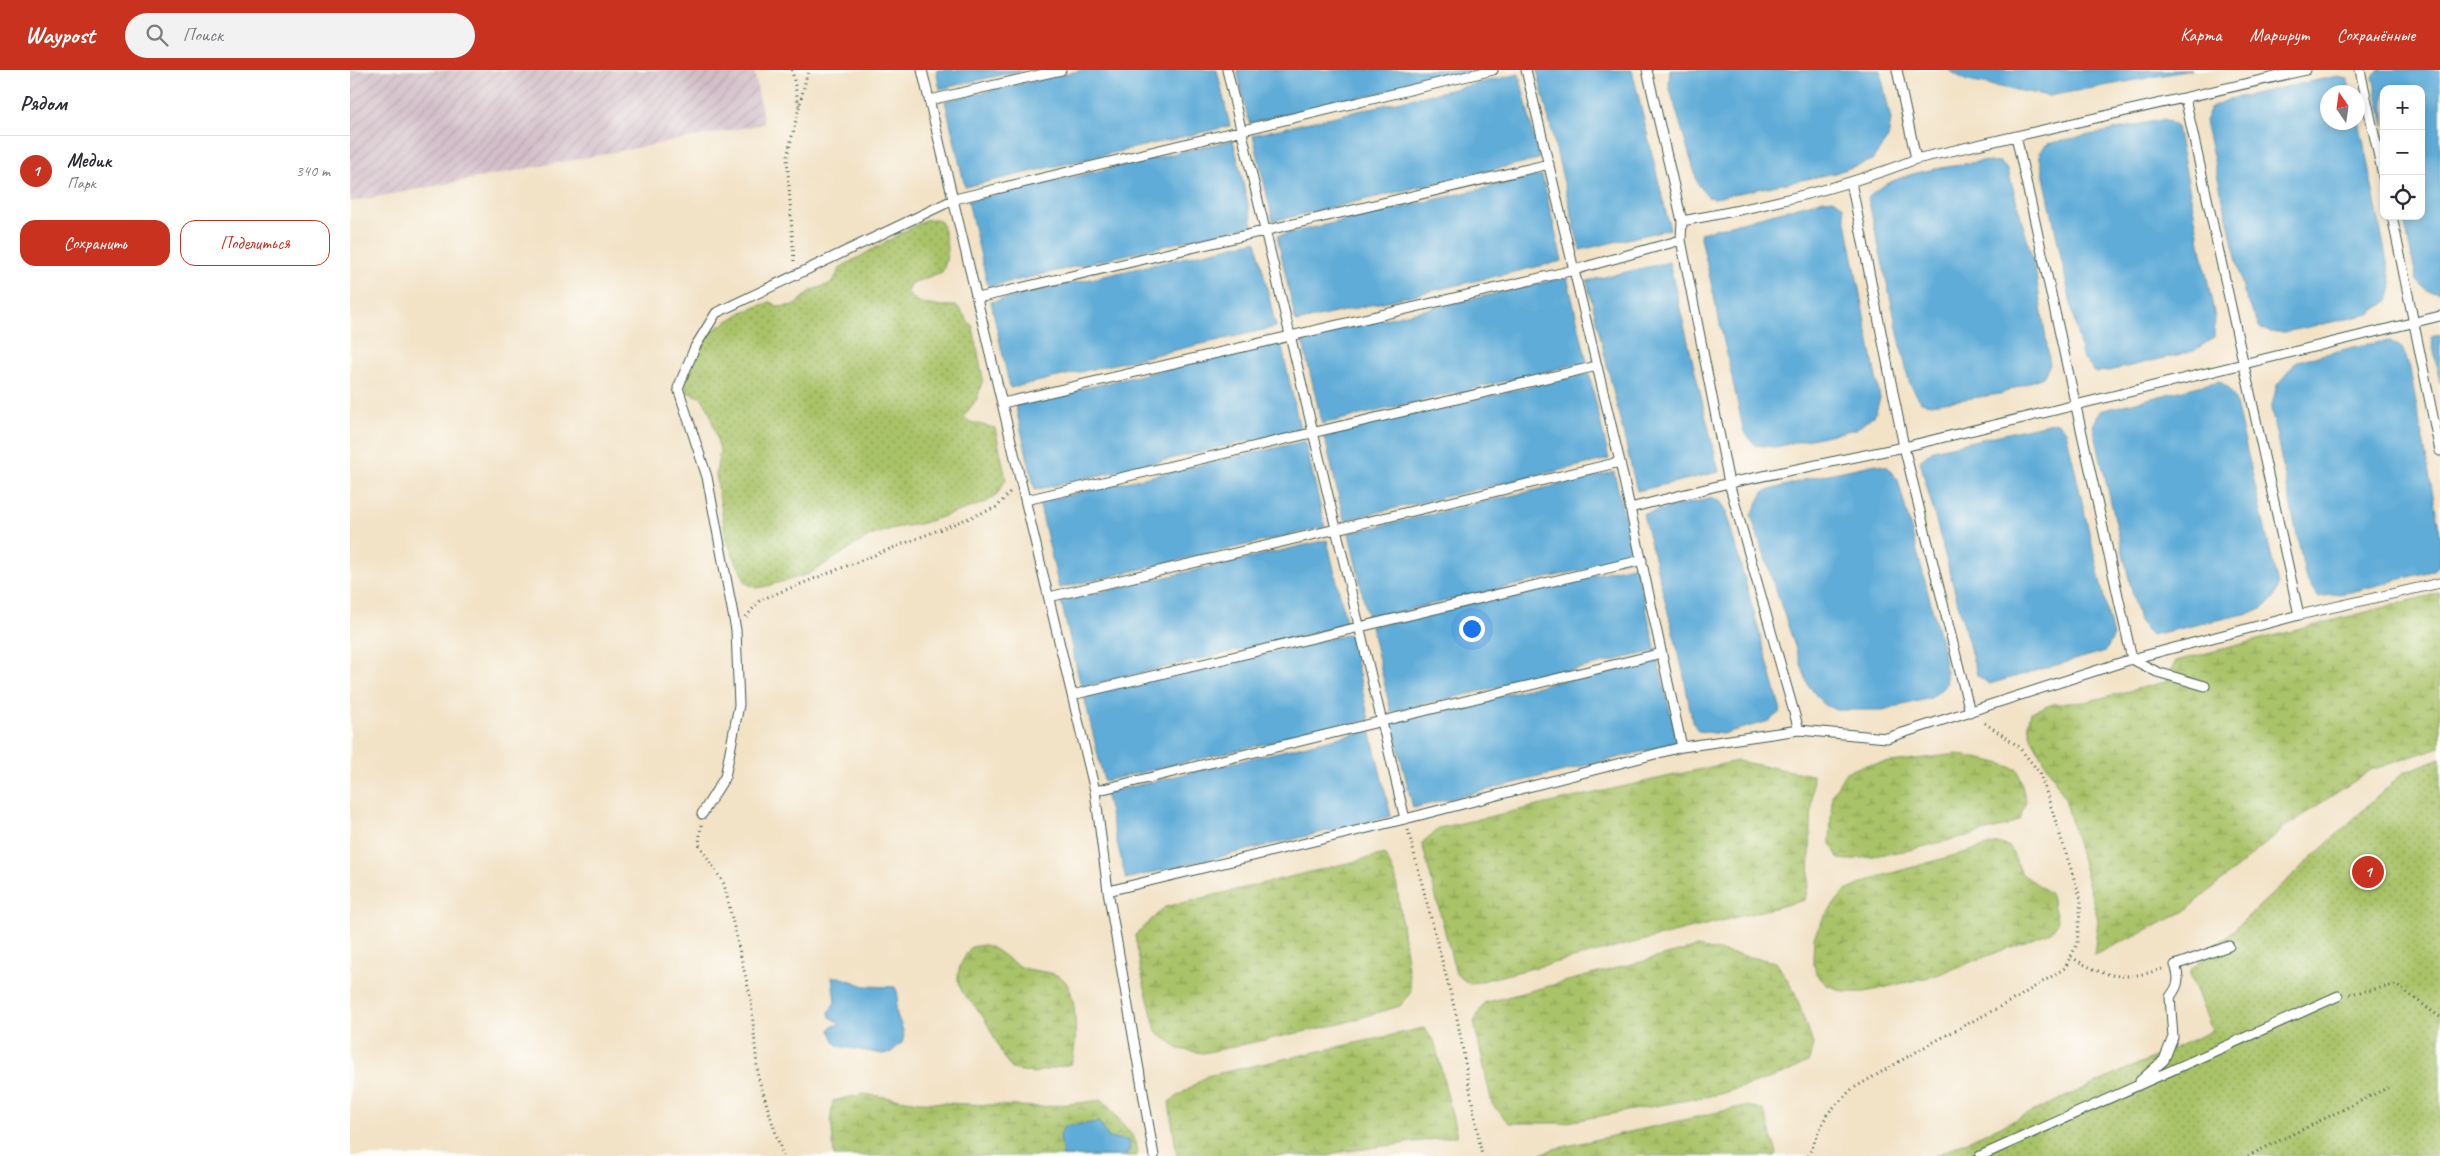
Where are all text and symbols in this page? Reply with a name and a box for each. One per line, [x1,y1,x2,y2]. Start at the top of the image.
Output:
search box [125,13,475,58]
text: Waypost [25,20,95,50]
icon: search [143,21,171,49]
text: Поиск [183,23,223,47]
text: Карта [2180,24,2221,46]
text: Маршрут [2249,24,2309,46]
text: Сохранённые [2337,24,2415,46]
north arrow [2320,85,2365,130]
map controls [2380,85,2425,220]
button: + [2380,85,2425,130]
text: Рядом [20,90,67,116]
button: − [2380,130,2425,175]
text: Медик [67,149,111,173]
text: 1 [32,161,40,181]
text: 340 m [296,161,330,181]
text: Парк [67,173,96,193]
button: locate [2380,175,2425,220]
button: Сохранить [20,220,170,266]
button: Поделиться [180,220,330,266]
your location [1459,616,1485,642]
pin: 1 [2352,853,2384,891]

